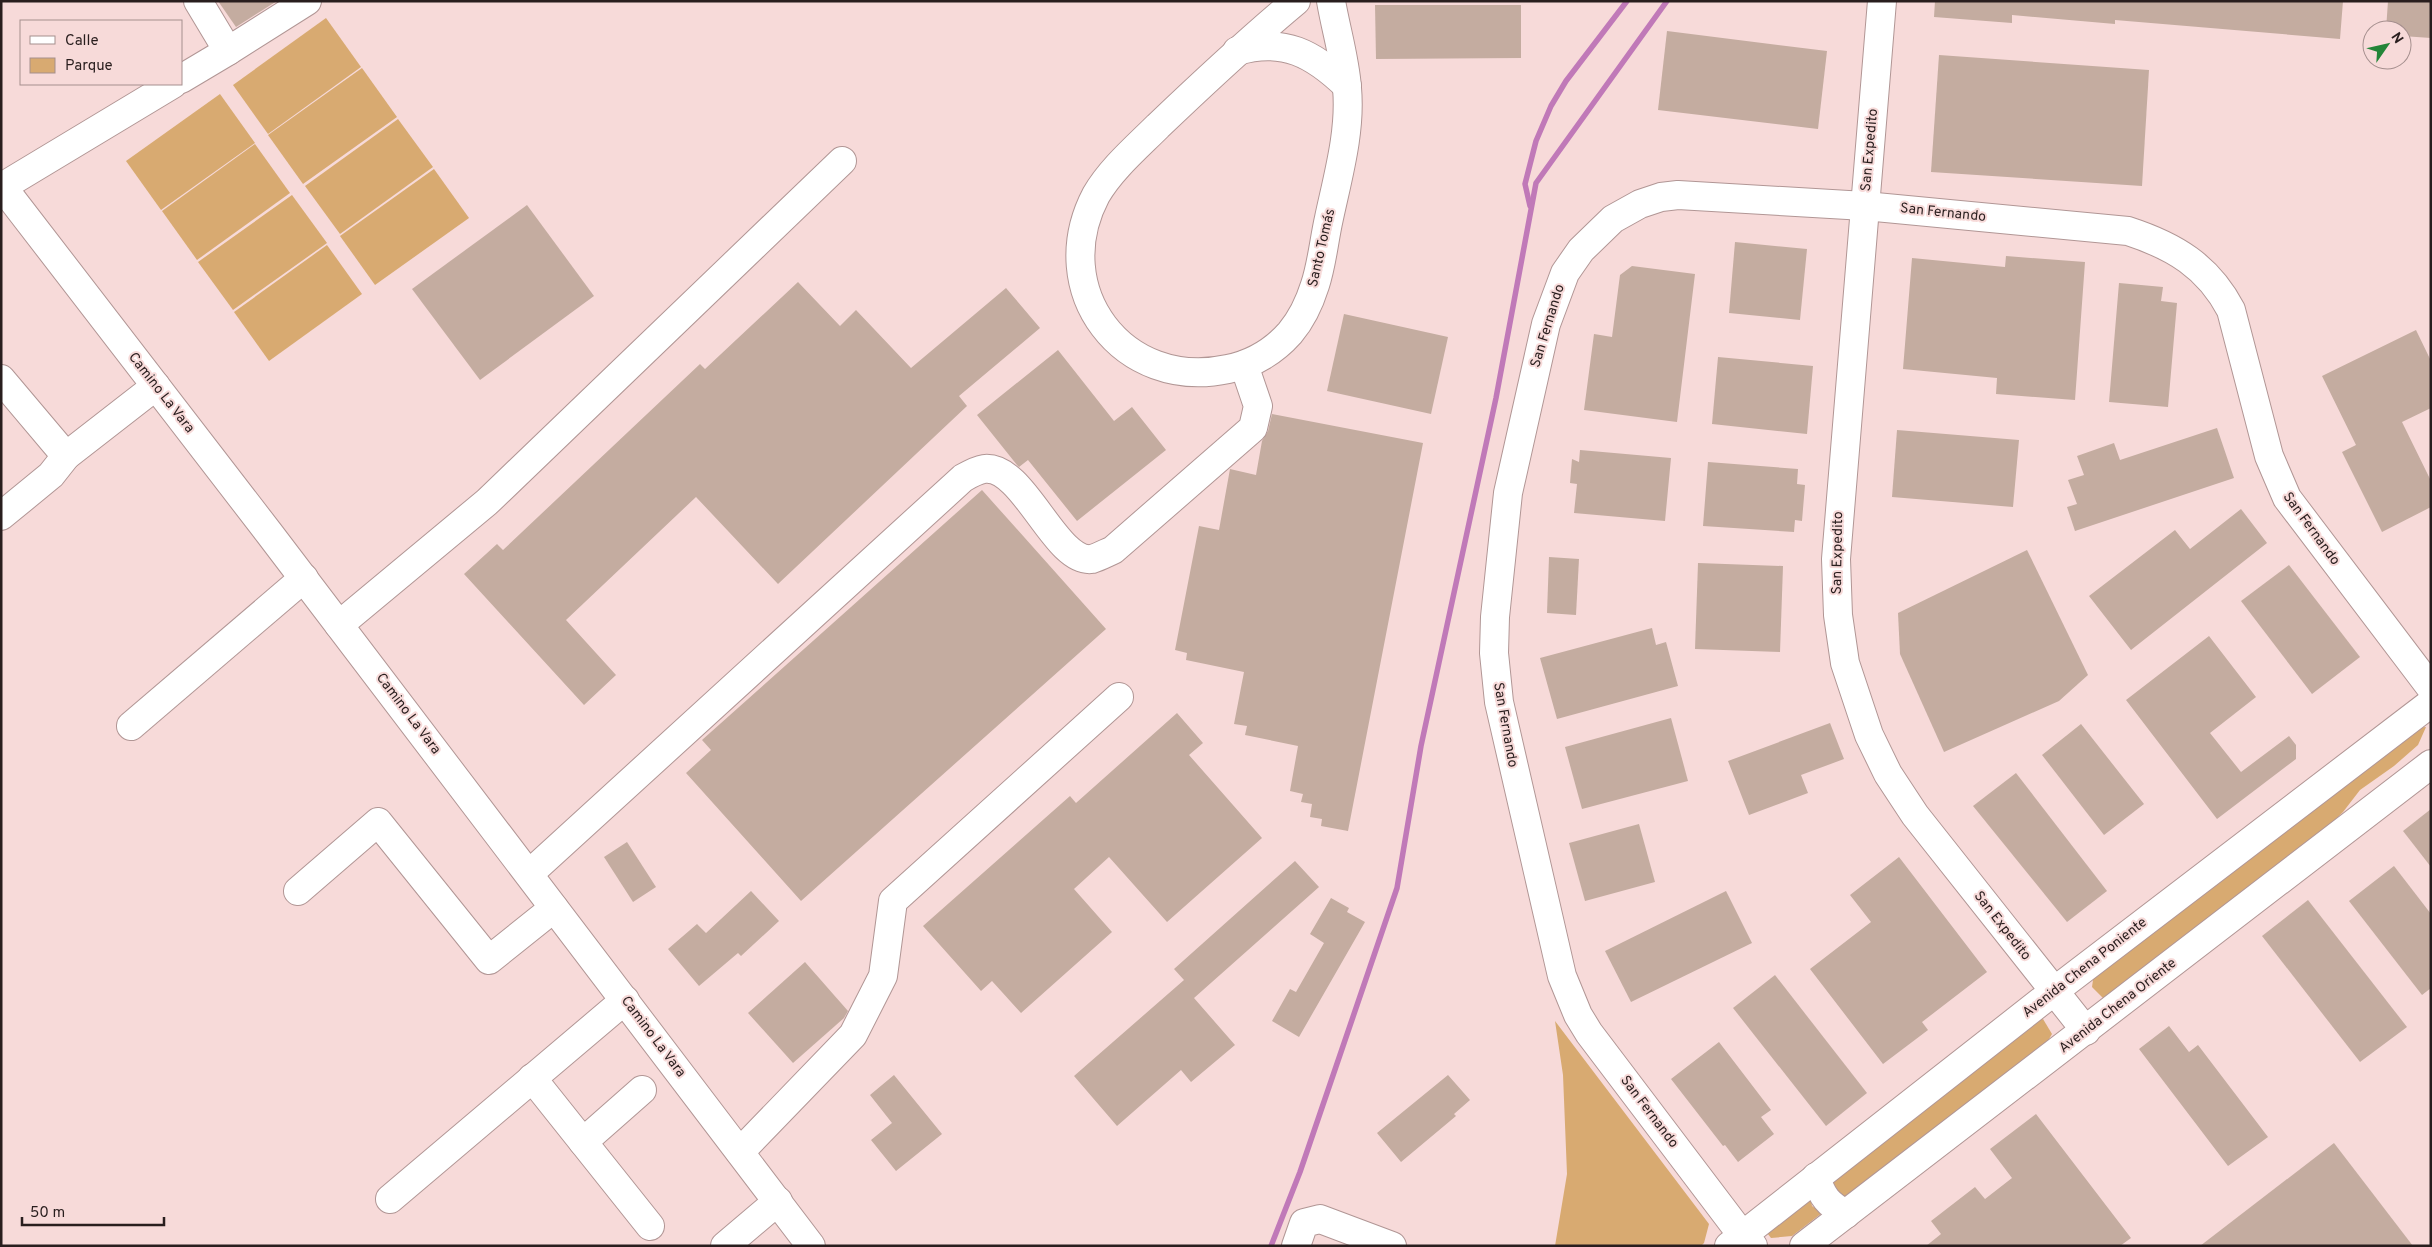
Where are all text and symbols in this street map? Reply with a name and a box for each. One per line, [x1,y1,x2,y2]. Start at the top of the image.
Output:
legend [20,20,182,85]
north arrow [2362,20,2412,70]
text: N [2387,30,2406,47]
text: Calle [65,32,99,51]
text: Parque [65,57,113,76]
street label: San Expedito [1858,108,1882,192]
street label: San Fernando [1899,200,1987,226]
street label: Santo Tomás [1305,207,1339,289]
street label: San Fernando [1527,282,1569,370]
street label: Camino La Vara [124,349,198,437]
street label: San Fernando [2279,489,2343,569]
street label: San Expedito [1829,511,1847,595]
street label: Camino La Vara [372,670,444,758]
street label: San Fernando [1489,681,1521,769]
street label: San Expedito [1970,888,2034,964]
street label: Avenida Chena Poniente [2019,914,2151,1022]
street label: Avenida Chena Oriente [2056,955,2180,1057]
street label: Camino La Vara [617,993,689,1081]
street label: San Fernando [1616,1072,1682,1152]
scale bar [22,1194,165,1226]
text: 50 m [30,1204,65,1223]

